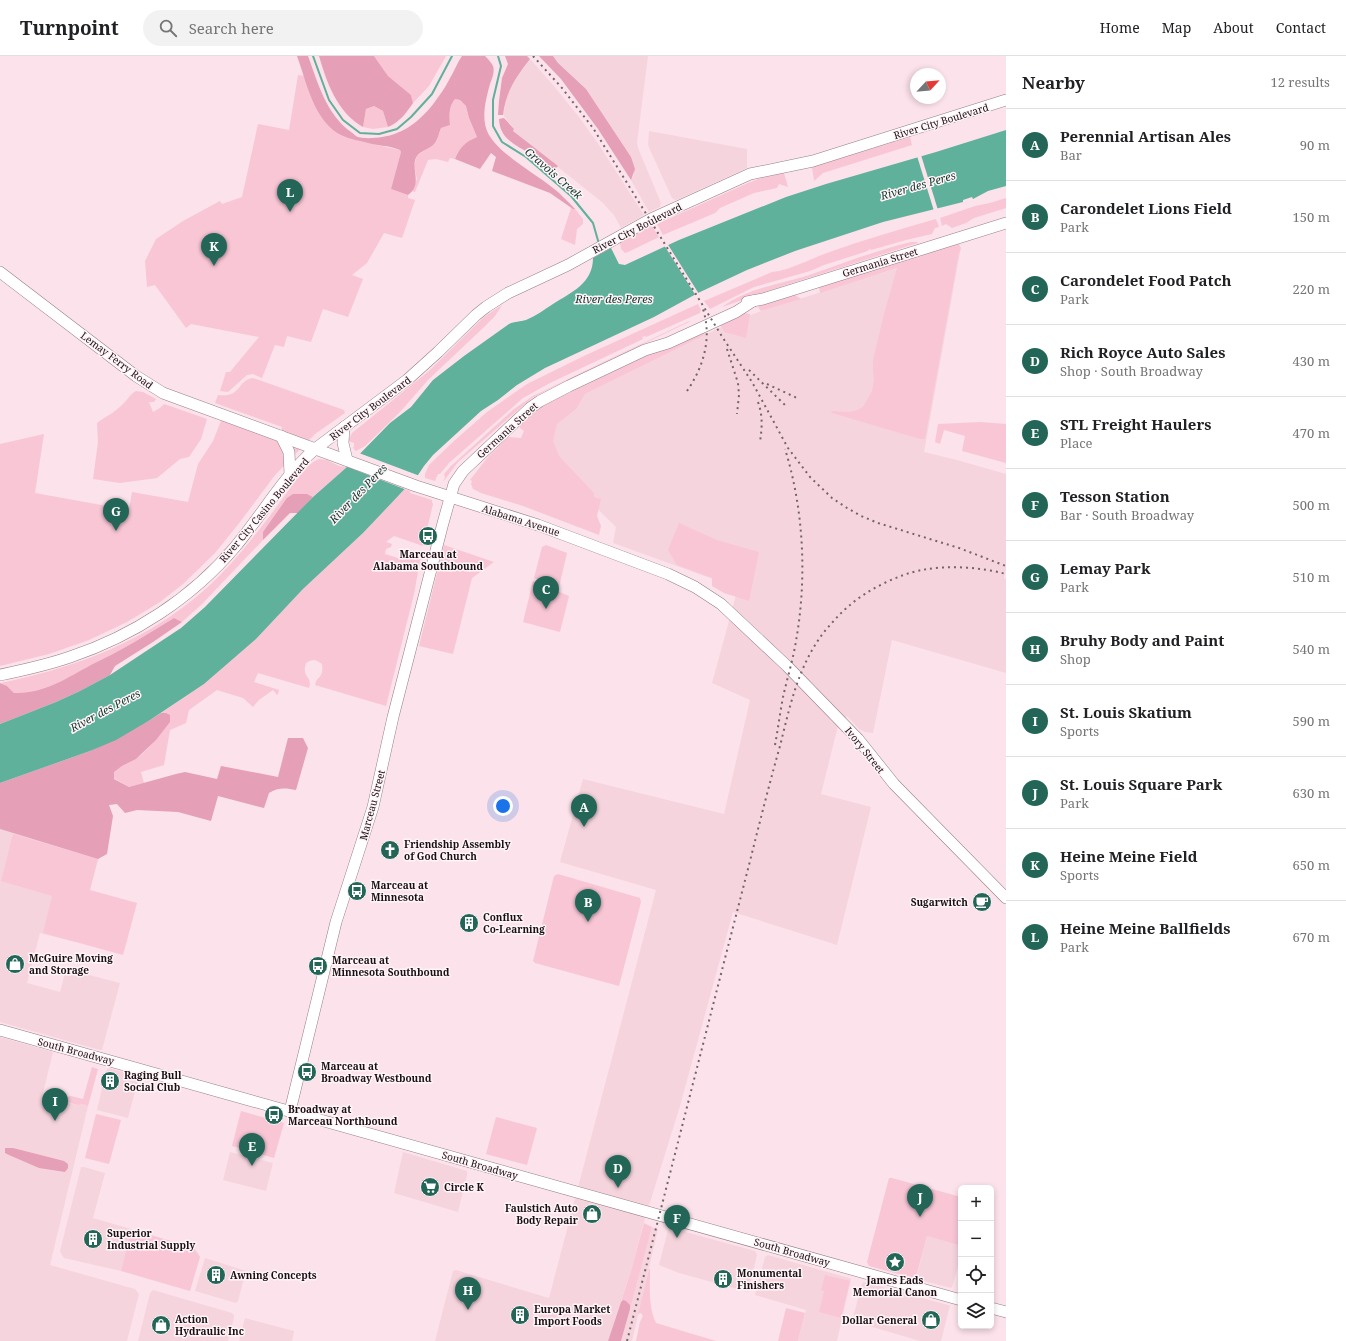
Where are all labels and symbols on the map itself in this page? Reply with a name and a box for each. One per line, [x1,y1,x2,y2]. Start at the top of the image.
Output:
north arrow [910,68,946,104]
street label: River City Boulevard [892,100,990,142]
water label: Gravois Creek [522,144,587,203]
water label: River des Peres [878,167,957,203]
pin: L [277,179,303,212]
street label: River City Boulevard [590,199,684,257]
pin: K [201,233,227,266]
street label: Germania Street [841,244,920,280]
water label: River des Peres [574,291,653,306]
street label: Lemay Ferry Road [78,328,156,392]
street label: River City Boulevard [326,373,414,443]
street label: Germania Street [473,398,541,461]
street label: River City Casino Boulevard [216,455,312,565]
water label: River des Peres [325,460,390,527]
pin: G [103,498,129,531]
street label: Alabama Avenue [480,501,562,539]
bus stop icon: Marceau at Alabama Southbound [417,525,439,547]
place label: Marceau at Alabama Southbound [373,547,483,573]
pin: C [533,576,559,609]
water label: River des Peres [66,685,143,735]
street label: Ivory Street [842,724,888,777]
street label: Marceau Street [356,768,388,842]
pin: A [571,794,597,827]
your location [493,796,513,816]
place label: Friendship Assembly of God Church [404,837,511,863]
church icon: Friendship Assembly of God Church [379,839,401,861]
place label: Marceau at Minnesota [371,878,428,904]
bus stop icon: Marceau at Minnesota [346,880,368,902]
pin: B [575,889,601,922]
cafe icon: Sugarwitch [971,891,993,913]
place label: Sugarwitch [911,895,968,909]
place label: Conflux Co-Learning [483,910,545,936]
building icon: Conflux Co-Learning [458,912,480,934]
place label: McGuire Moving and Storage [29,951,113,977]
shop icon: McGuire Moving and Storage [4,953,26,975]
place label: Marceau at Minnesota Southbound [332,953,450,979]
bus stop icon: Marceau at Minnesota Southbound [307,955,329,977]
street label: South Broadway [36,1034,116,1068]
place label: Marceau at Broadway Westbound [321,1059,432,1085]
bus stop icon: Marceau at Broadway Westbound [296,1061,318,1083]
place label: Raging Bull Social Club [124,1068,182,1094]
building icon: Raging Bull Social Club [99,1070,121,1092]
pin: I [42,1088,68,1121]
place label: Broadway at Marceau Northbound [288,1102,398,1128]
bus stop icon: Broadway at Marceau Northbound [263,1104,285,1126]
pin: E [239,1133,265,1166]
street label: South Broadway [440,1147,520,1183]
pin: D [605,1155,631,1188]
supermarket icon: Circle K [419,1176,441,1198]
place label: Circle K [444,1180,485,1194]
pin: J [907,1184,933,1217]
place label: Faulstich Auto Body Repair [505,1201,579,1227]
shop icon: Faulstich Auto Body Repair [581,1203,603,1225]
pin: F [664,1205,690,1238]
place label: Superior Industrial Supply [107,1226,195,1252]
building icon: Superior Industrial Supply [82,1228,104,1250]
street label: South Broadway [752,1234,832,1270]
place icon: James Eads Memorial Canon [884,1251,906,1273]
building icon: Awning Concepts [205,1264,227,1286]
place label: Monumental Finishers [737,1266,802,1292]
place label: Awning Concepts [230,1268,317,1282]
building icon: Monumental Finishers [712,1268,734,1290]
place label: James Eads Memorial Canon [853,1273,937,1299]
pin: H [455,1277,481,1310]
place label: Europa Market Import Foods [534,1302,610,1328]
building icon: Europa Market Import Foods [509,1304,531,1326]
shop icon: Dollar General [920,1309,942,1331]
place label: Action Hydraulic Inc [175,1312,244,1338]
place label: Dollar General [842,1313,917,1327]
shop icon: Action Hydraulic Inc [150,1314,172,1336]

